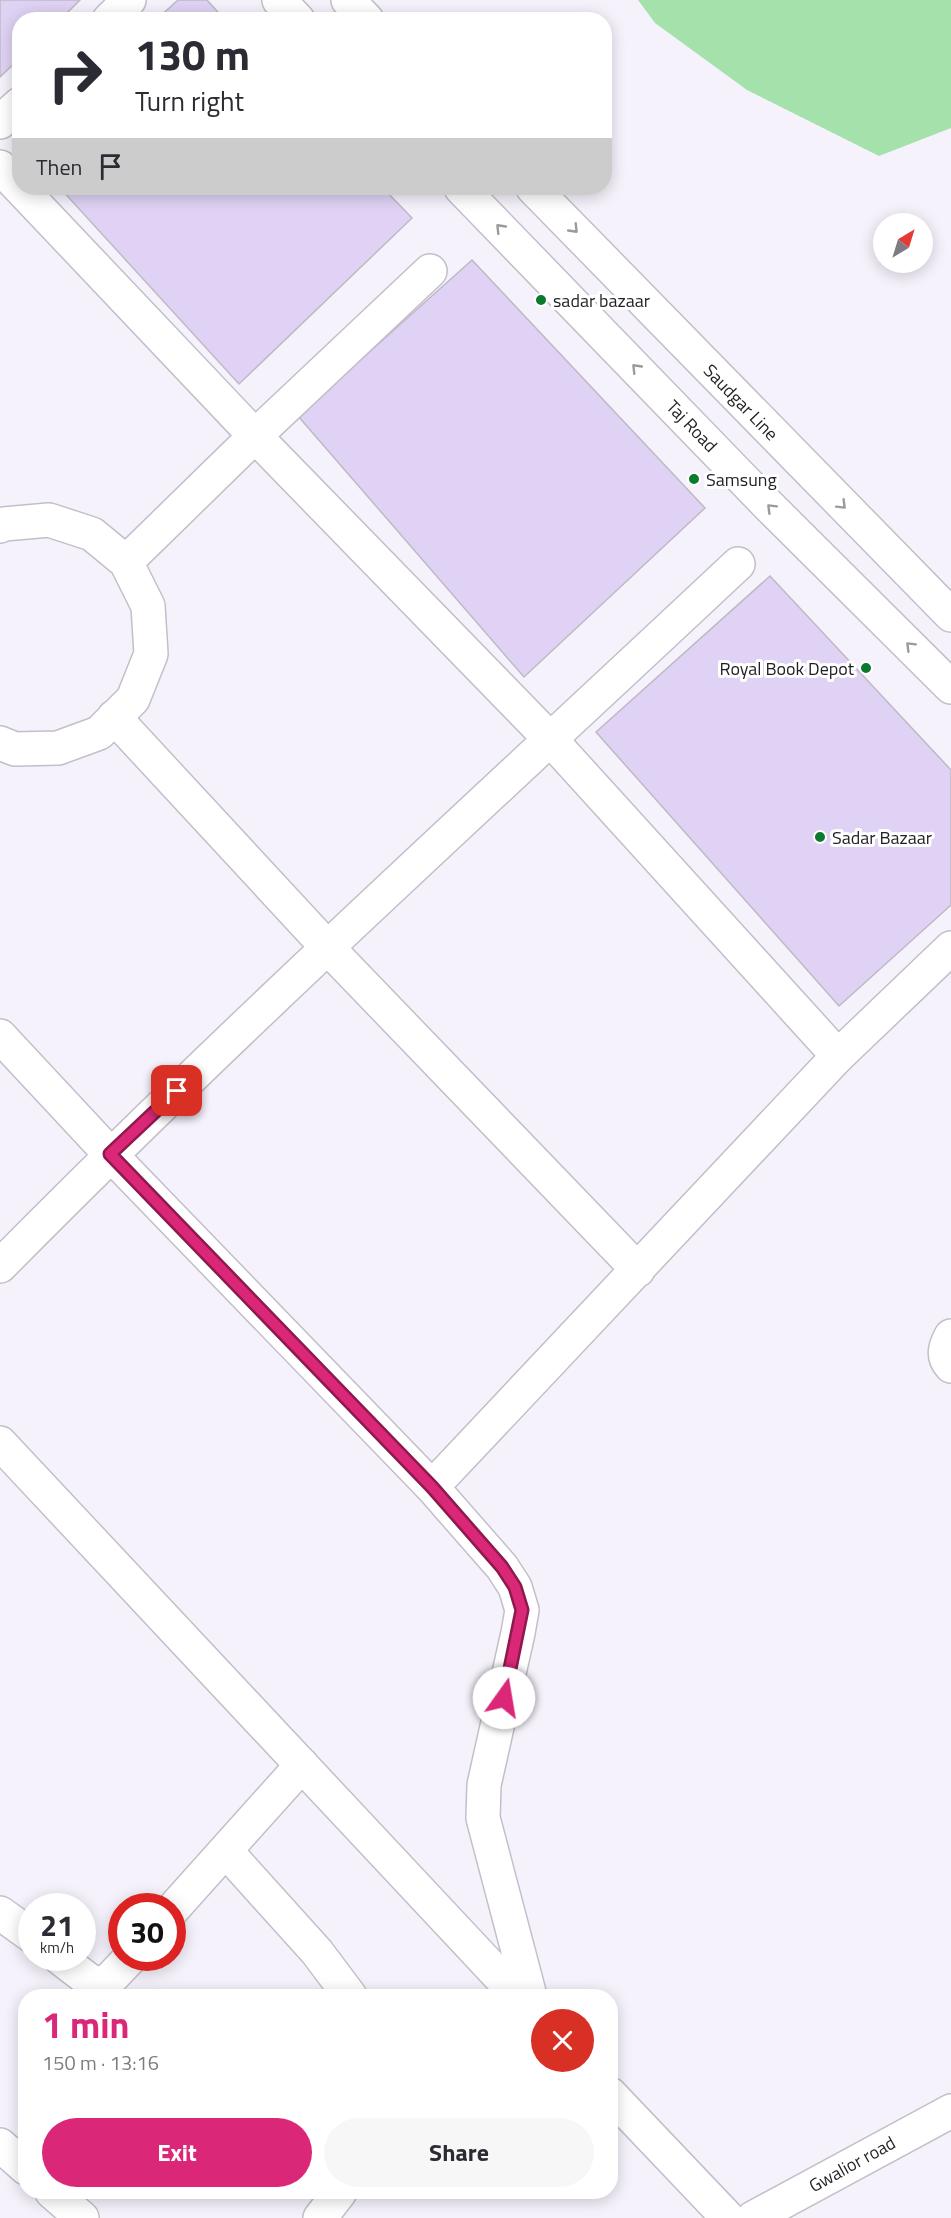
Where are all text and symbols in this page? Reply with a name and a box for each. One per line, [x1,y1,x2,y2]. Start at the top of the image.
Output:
text: 130 m [135,22,250,86]
icon: right [36,36,114,114]
text: Turn right [135,80,244,121]
text: Then [36,150,82,184]
icon: arrive [94,150,127,183]
north arrow [873,213,933,273]
map controls [873,213,933,273]
one-way arrow [567,223,578,233]
one-way arrow [496,224,507,234]
place label: sadar bazaar [553,287,650,314]
marker: sadar bazaar [534,293,548,307]
street label: Saudgar Line [697,358,785,446]
one-way arrow [632,364,643,375]
street label: Taj Road [660,394,724,458]
place label: Samsung [706,466,777,493]
marker: Samsung [687,472,701,486]
one-way arrow [834,497,845,508]
one-way arrow [768,504,779,515]
one-way arrow [906,642,917,653]
place label: Royal Book Depot [719,655,855,682]
marker: Royal Book Depot [859,661,873,675]
place label: Sadar Bazaar [832,824,932,851]
marker: Sadar Bazaar [813,830,827,844]
pin [151,1065,202,1116]
icon: arrive [160,1074,193,1107]
position arrow [472,1666,536,1730]
speed limit sign: 30 [108,1893,186,1971]
text: 21 [40,1902,74,1948]
text: km/h [40,1936,74,1959]
text: 1 min [42,1997,129,2052]
button: close [531,2009,594,2072]
text: 150 m · 13:16 [42,2047,159,2078]
button: Exit [42,2118,312,2187]
button: Share [324,2118,594,2187]
street label: Gwalior road [804,2129,900,2199]

